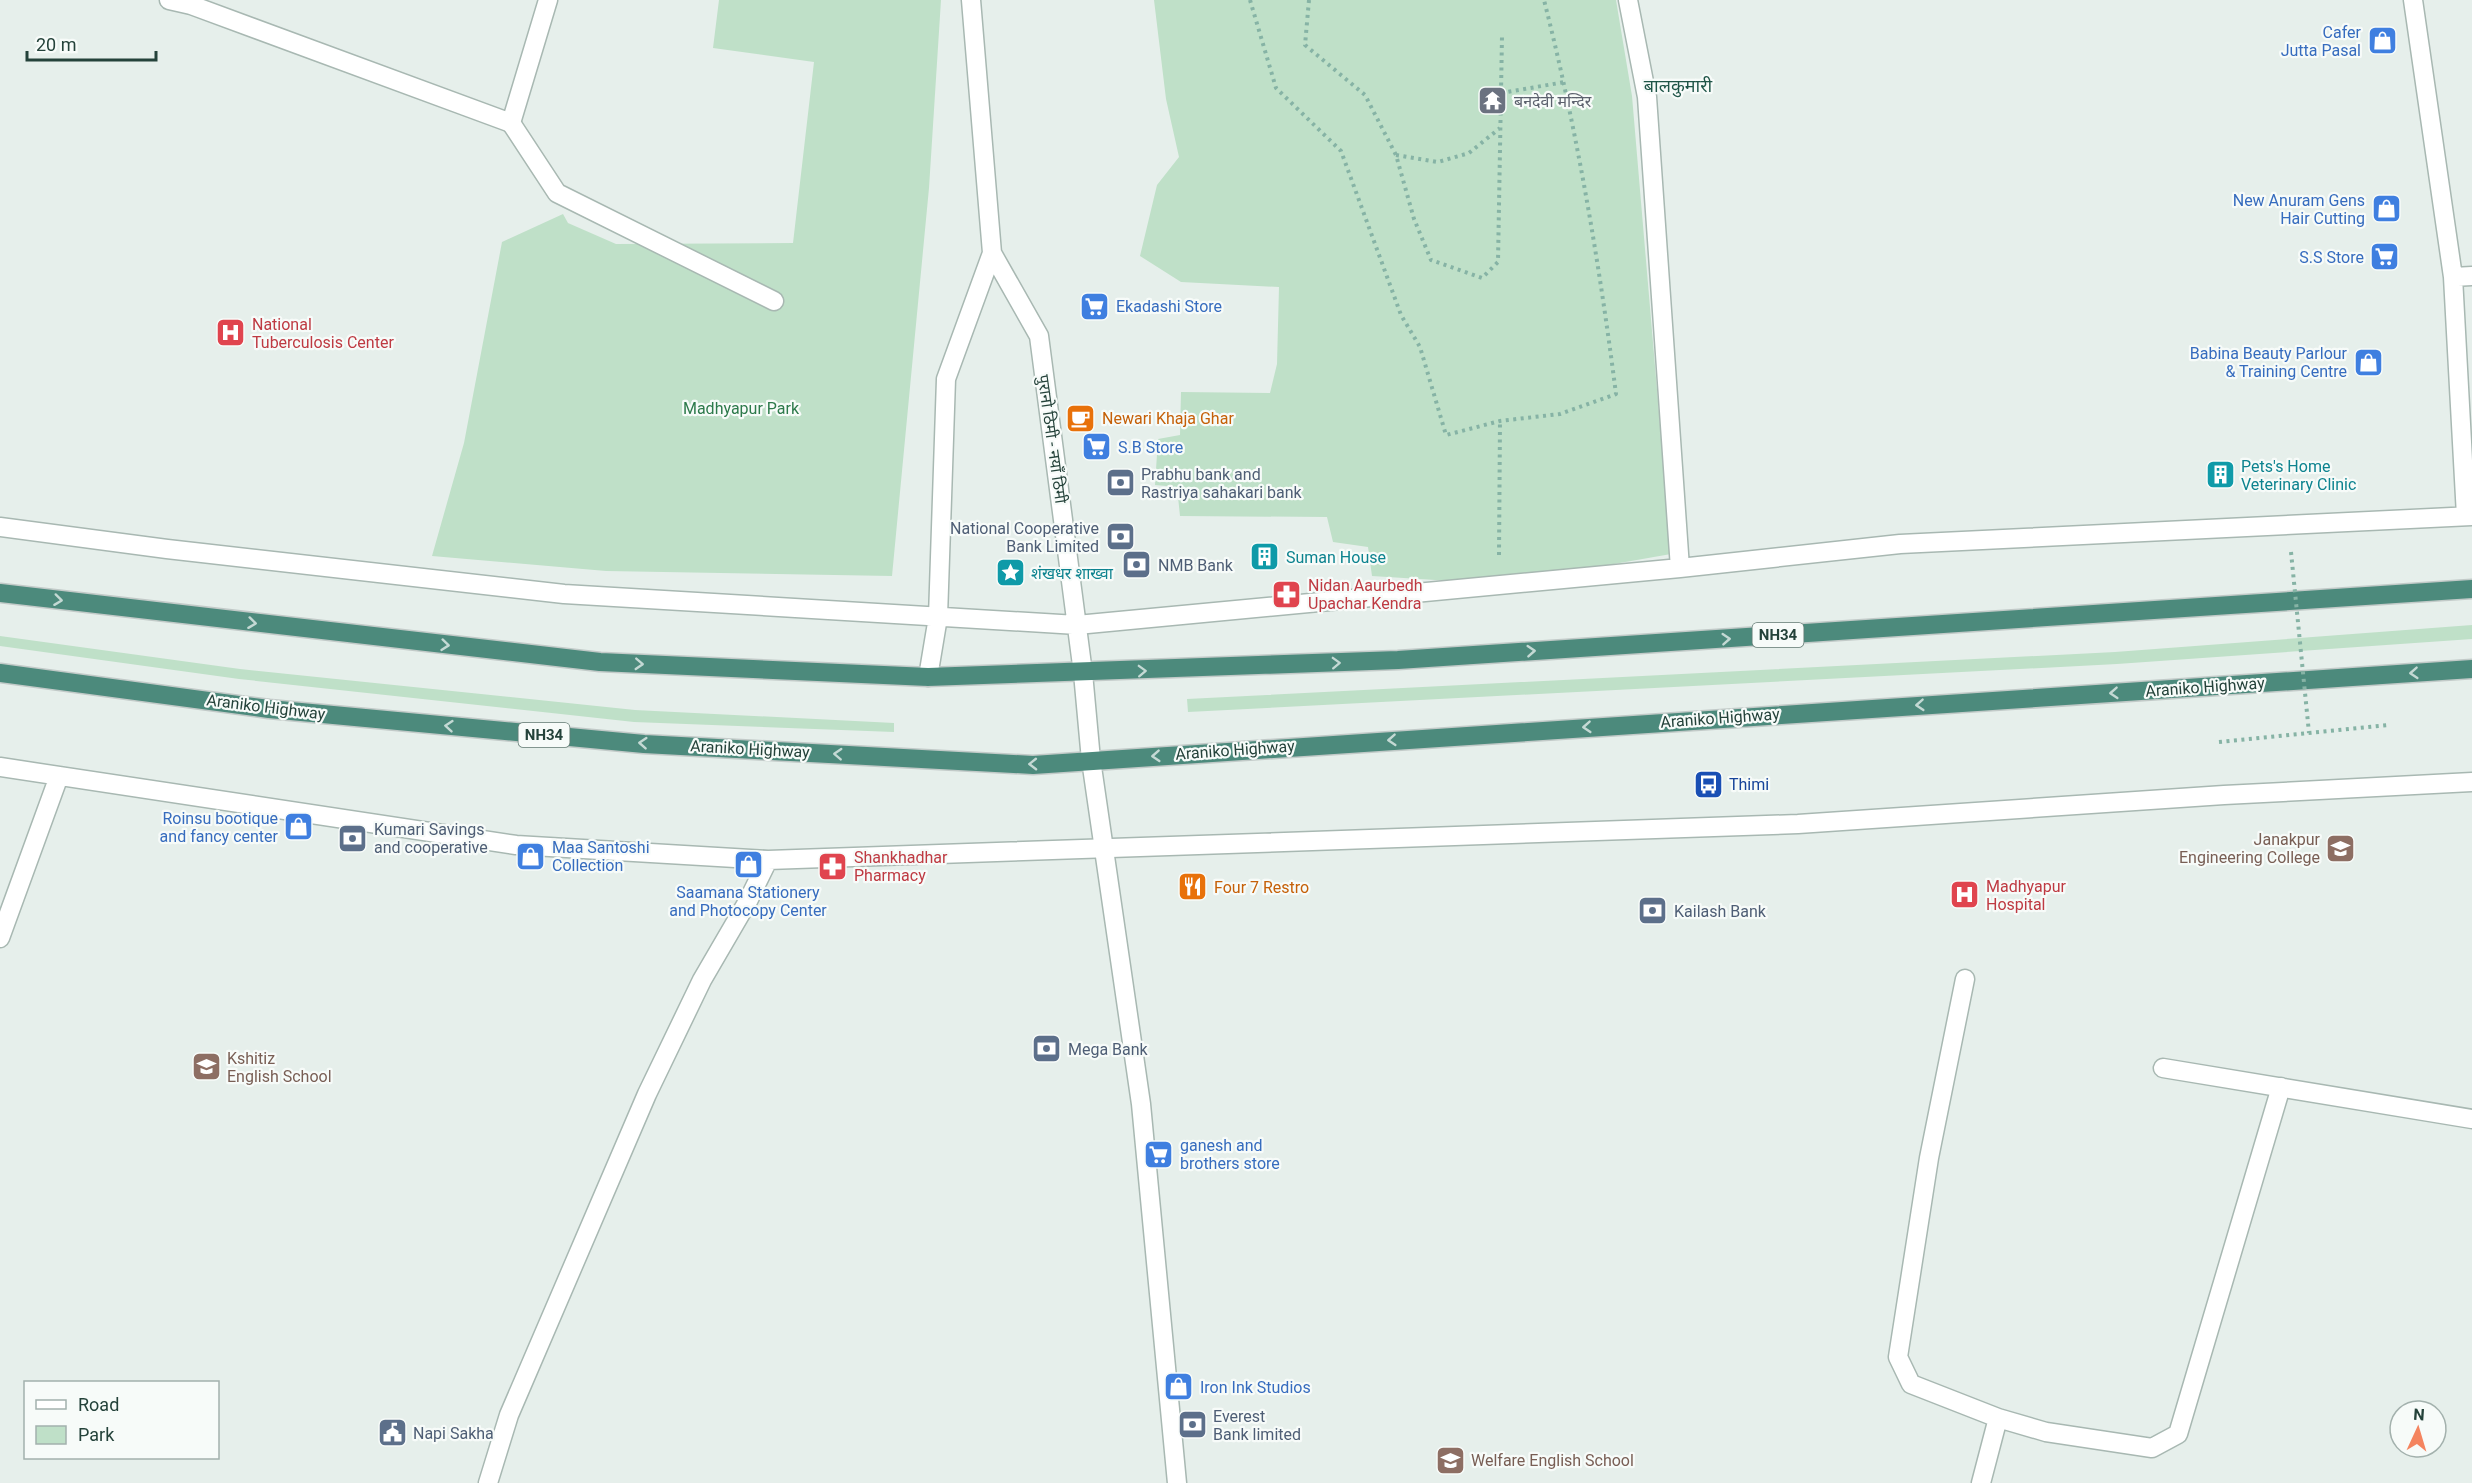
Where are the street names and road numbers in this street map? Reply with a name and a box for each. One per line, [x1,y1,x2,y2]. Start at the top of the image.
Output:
street label: पुरानो ठिमी - नयाँ ठिमी [1033,373,1071,506]
road number: NH34 [1752,623,1804,647]
street label: Araniko Highway [2145,673,2266,701]
street label: Araniko Highway [206,690,327,724]
street label: Araniko Highway [1660,704,1781,732]
road number: NH34 [518,723,570,747]
street label: Araniko Highway [690,736,811,762]
street label: Araniko Highway [1175,736,1296,764]

